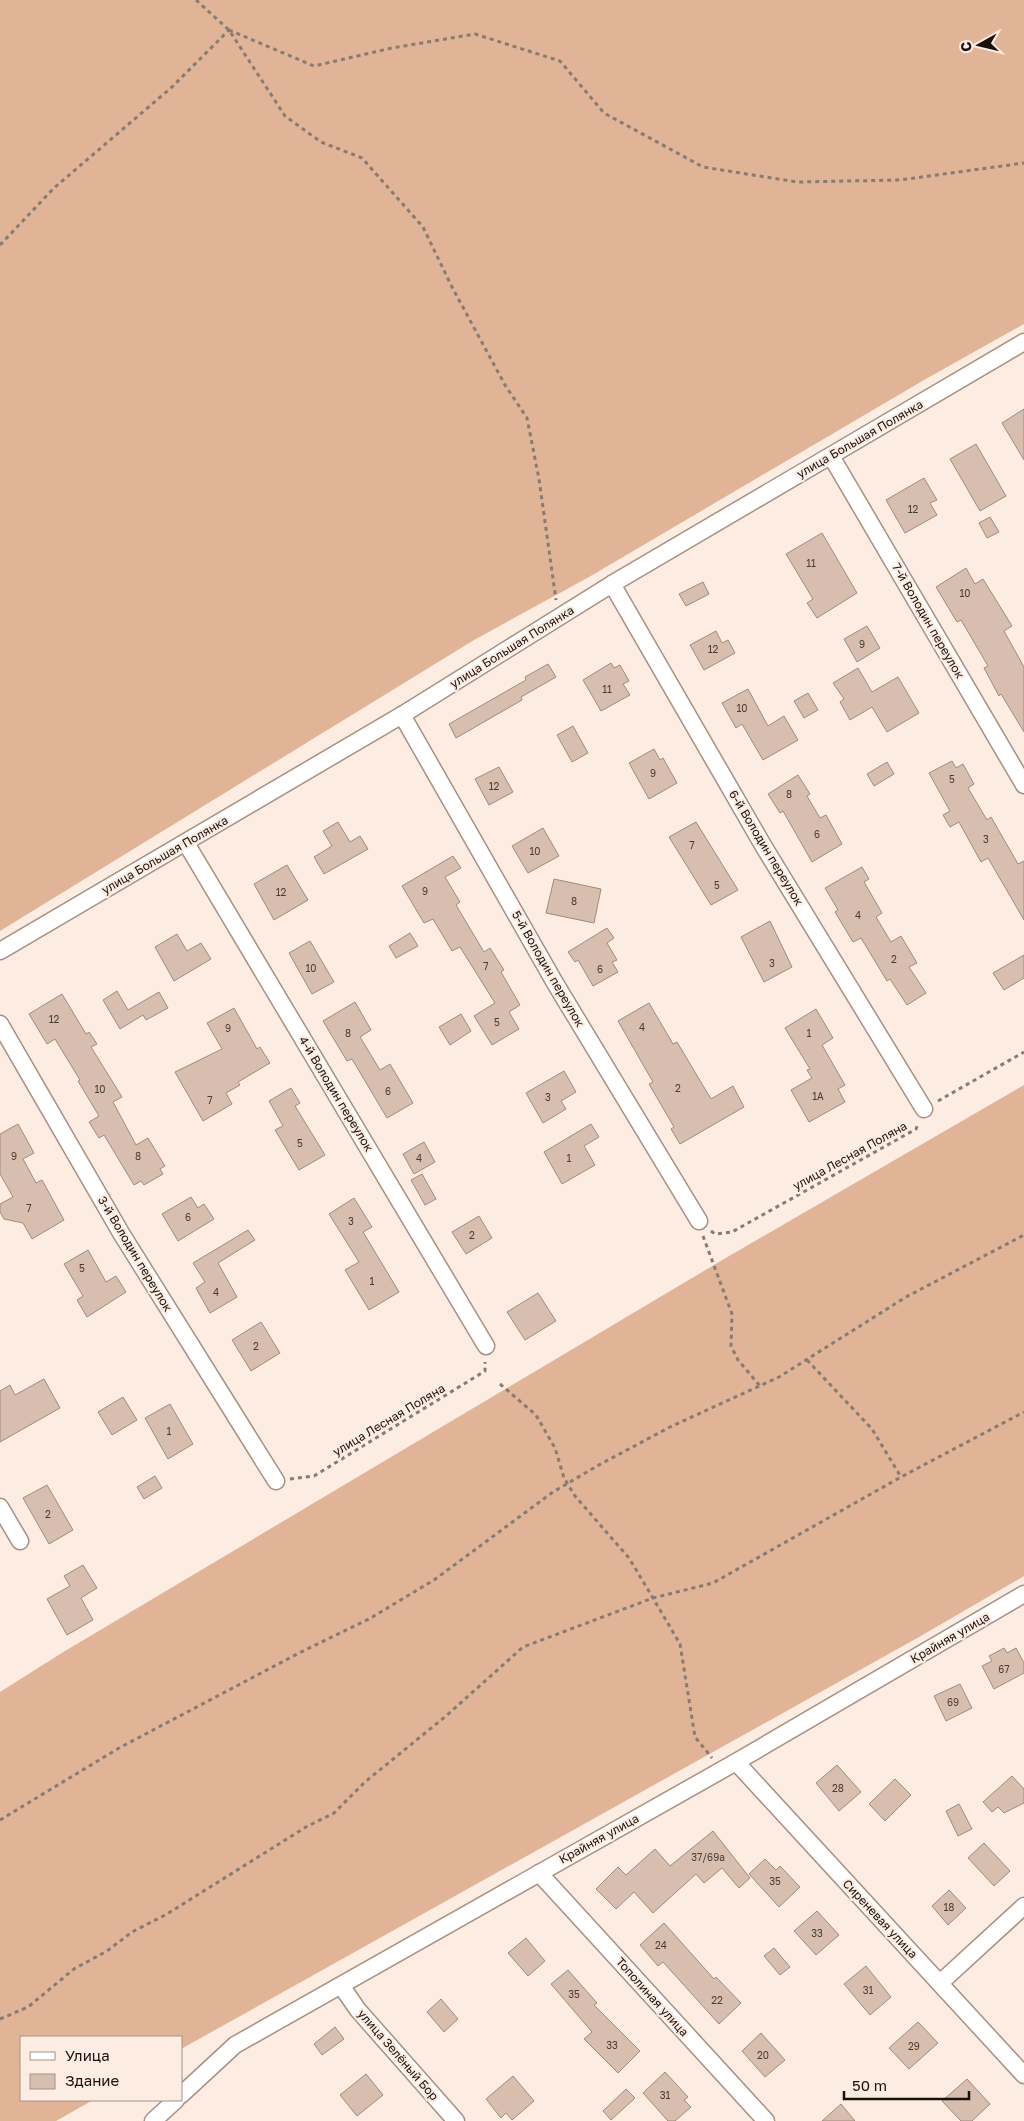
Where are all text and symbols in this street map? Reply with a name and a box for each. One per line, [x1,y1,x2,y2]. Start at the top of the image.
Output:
north arrow [954,20,1004,70]
text: С [957,41,975,53]
street label: улица Большая Полянка [794,396,926,481]
house number: 12 [908,503,919,515]
house number: 11 [806,557,816,569]
street label: 7-й Володин переулок [889,560,968,681]
house number: 10 [959,587,971,599]
street label: улица Большая Полянка [447,602,577,691]
house number: 9 [859,638,865,650]
house number: 12 [708,643,719,655]
house number: 11 [602,683,612,695]
house number: 10 [736,702,748,714]
house number: 9 [650,767,656,779]
house number: 5 [949,773,955,785]
house number: 12 [489,780,500,792]
street label: 6-й Володин переулок [726,787,807,908]
house number: 8 [786,788,792,800]
street label: улица Большая Полянка [99,812,231,897]
house number: 6 [814,828,820,840]
house number: 3 [983,833,989,845]
house number: 7 [689,839,695,851]
house number: 10 [529,845,541,857]
house number: 5 [714,879,720,891]
house number: 9 [422,885,428,897]
house number: 12 [276,886,287,898]
house number: 8 [571,895,577,907]
street label: 5-й Володин переулок [509,908,588,1030]
house number: 4 [855,909,861,921]
house number: 2 [891,953,897,965]
house number: 3 [769,957,775,969]
house number: 7 [483,960,489,972]
house number: 10 [305,962,317,974]
house number: 6 [597,963,603,975]
house number: 12 [49,1013,60,1025]
house number: 5 [494,1016,500,1028]
house number: 4 [639,1021,645,1033]
house number: 9 [225,1022,231,1034]
house number: 8 [345,1027,351,1039]
house number: 1 [807,1027,812,1039]
street label: 4-й Володин переулок [296,1033,377,1154]
house number: 2 [675,1082,681,1094]
house number: 10 [94,1083,106,1095]
house number: 6 [385,1085,391,1097]
house number: 1А [812,1090,824,1102]
house number: 3 [545,1091,551,1103]
house number: 7 [207,1094,213,1106]
street label: улица Лесная Поляна [790,1118,909,1193]
house number: 5 [297,1137,303,1149]
house number: 9 [11,1150,17,1162]
house number: 8 [135,1150,141,1162]
house number: 4 [416,1152,422,1164]
house number: 1 [567,1152,572,1164]
street label: 3-й Володин переулок [95,1193,176,1314]
house number: 7 [26,1202,32,1214]
house number: 6 [185,1211,191,1223]
house number: 3 [348,1215,354,1227]
house number: 2 [469,1229,475,1241]
house number: 5 [79,1262,85,1274]
house number: 1 [370,1275,375,1287]
house number: 4 [213,1286,219,1298]
house number: 2 [253,1340,259,1352]
street label: улица Лесная Поляна [330,1380,448,1459]
house number: 1 [167,1425,172,1437]
house number: 2 [45,1508,51,1520]
street label: Крайняя улица [907,1609,992,1666]
house number: 67 [998,1663,1010,1675]
house number: 69 [947,1696,959,1708]
house number: 28 [832,1782,844,1794]
street label: Крайняя улица [556,1810,641,1867]
house number: 37/69а [691,1851,725,1863]
house number: 35 [769,1875,781,1887]
street label: Сиреневая улица [840,1876,921,1961]
house number: 18 [944,1901,954,1913]
house number: 33 [811,1927,823,1939]
house number: 24 [655,1939,667,1951]
street label: Тополиная улица [613,1954,692,2039]
house number: 31 [863,1984,873,1996]
house number: 35 [568,1988,580,2000]
house number: 22 [711,1994,723,2006]
street label: улица Зелёный Бор [355,2006,442,2103]
legend [20,2036,182,2101]
house number: 33 [606,2039,618,2051]
house number: 29 [908,2040,920,2052]
text: Улица [65,2046,110,2064]
house number: 20 [757,2049,769,2061]
scale bar [844,2068,969,2100]
text: Здание [65,2071,119,2089]
text: 50 m [852,2076,887,2094]
house number: 31 [660,2089,670,2101]

